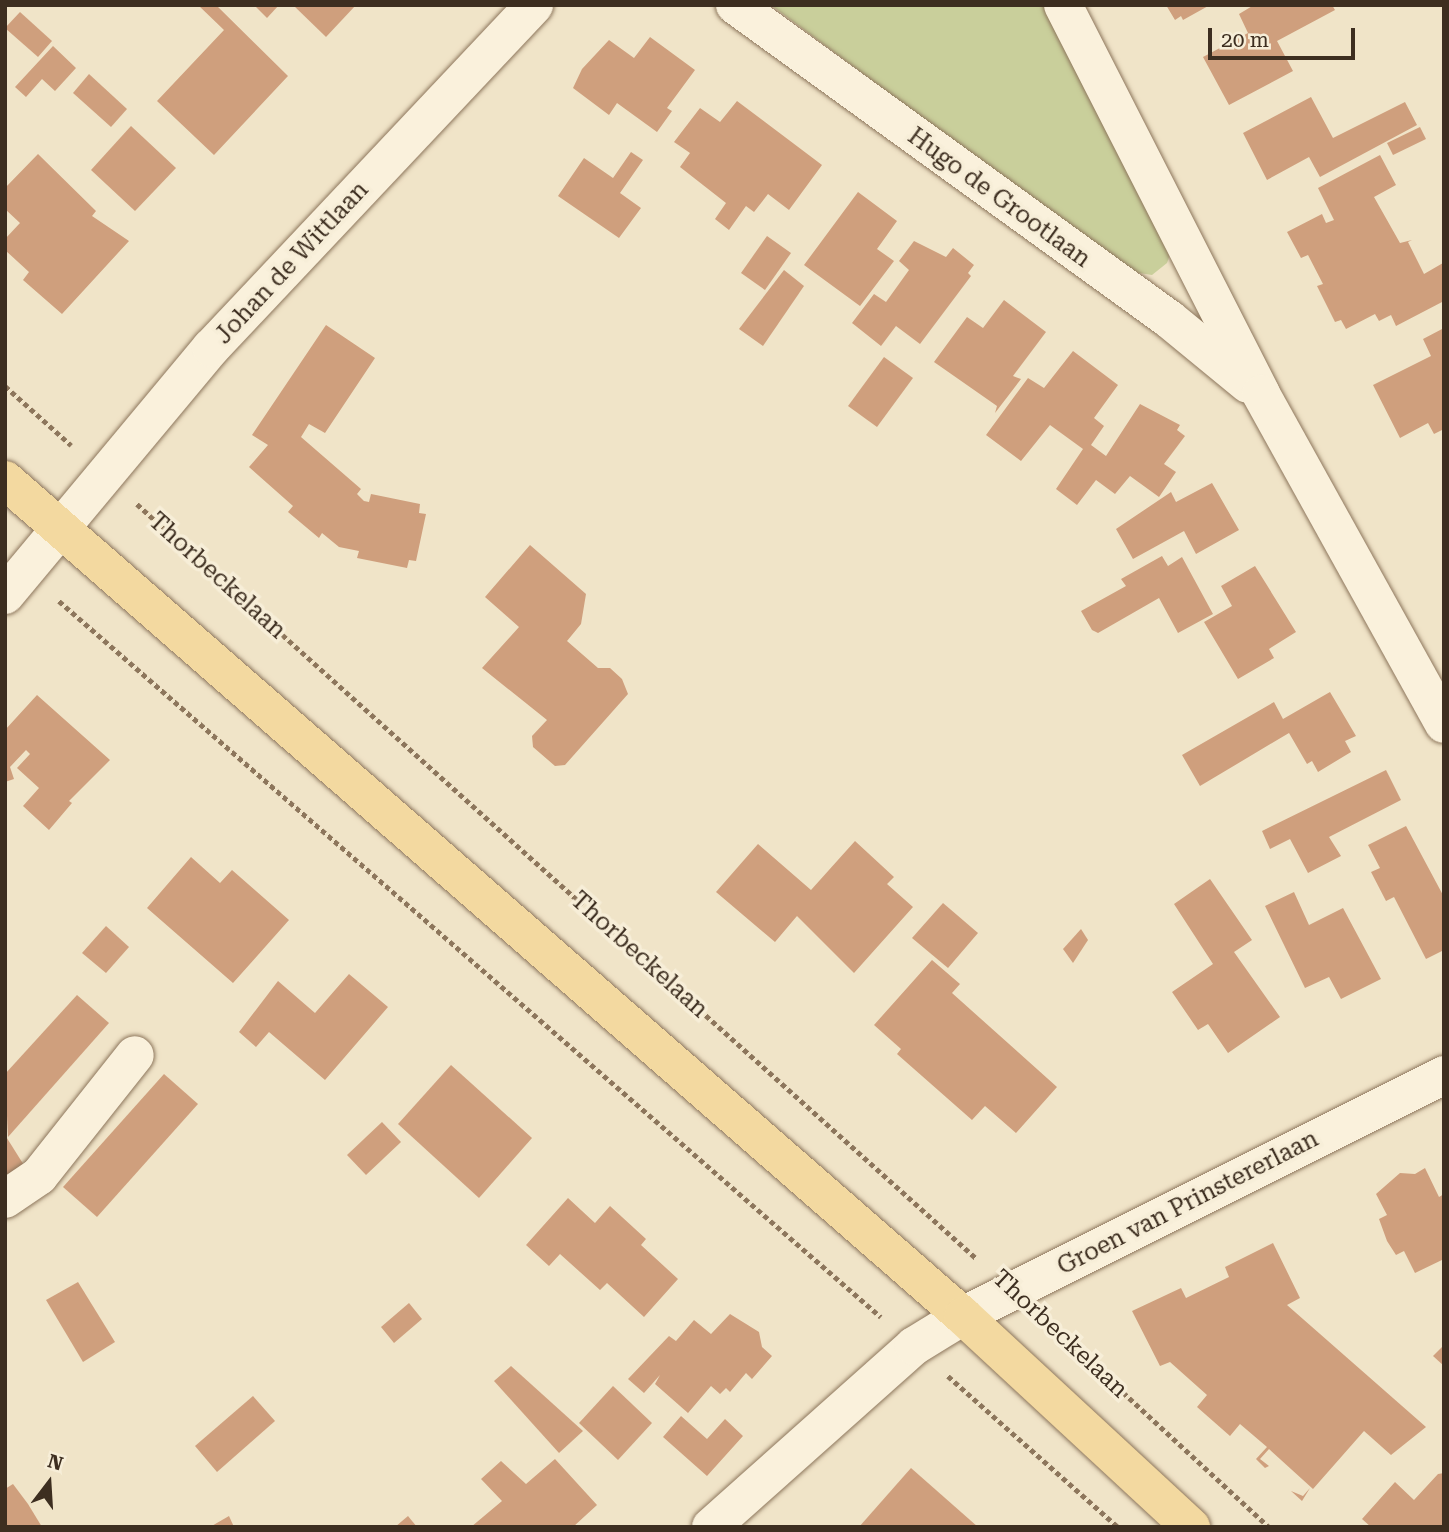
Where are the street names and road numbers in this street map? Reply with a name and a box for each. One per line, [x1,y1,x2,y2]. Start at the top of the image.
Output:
street label: Hugo de Grootlaan [902,122,1096,274]
street label: Johan de Wittlaan [209,176,375,350]
street label: Thorbeckelaan [143,507,291,645]
street label: Thorbeckelaan [565,886,713,1024]
street label: Groen van Prinstererlaan [1053,1125,1323,1281]
street label: Thorbeckelaan [986,1264,1134,1404]

